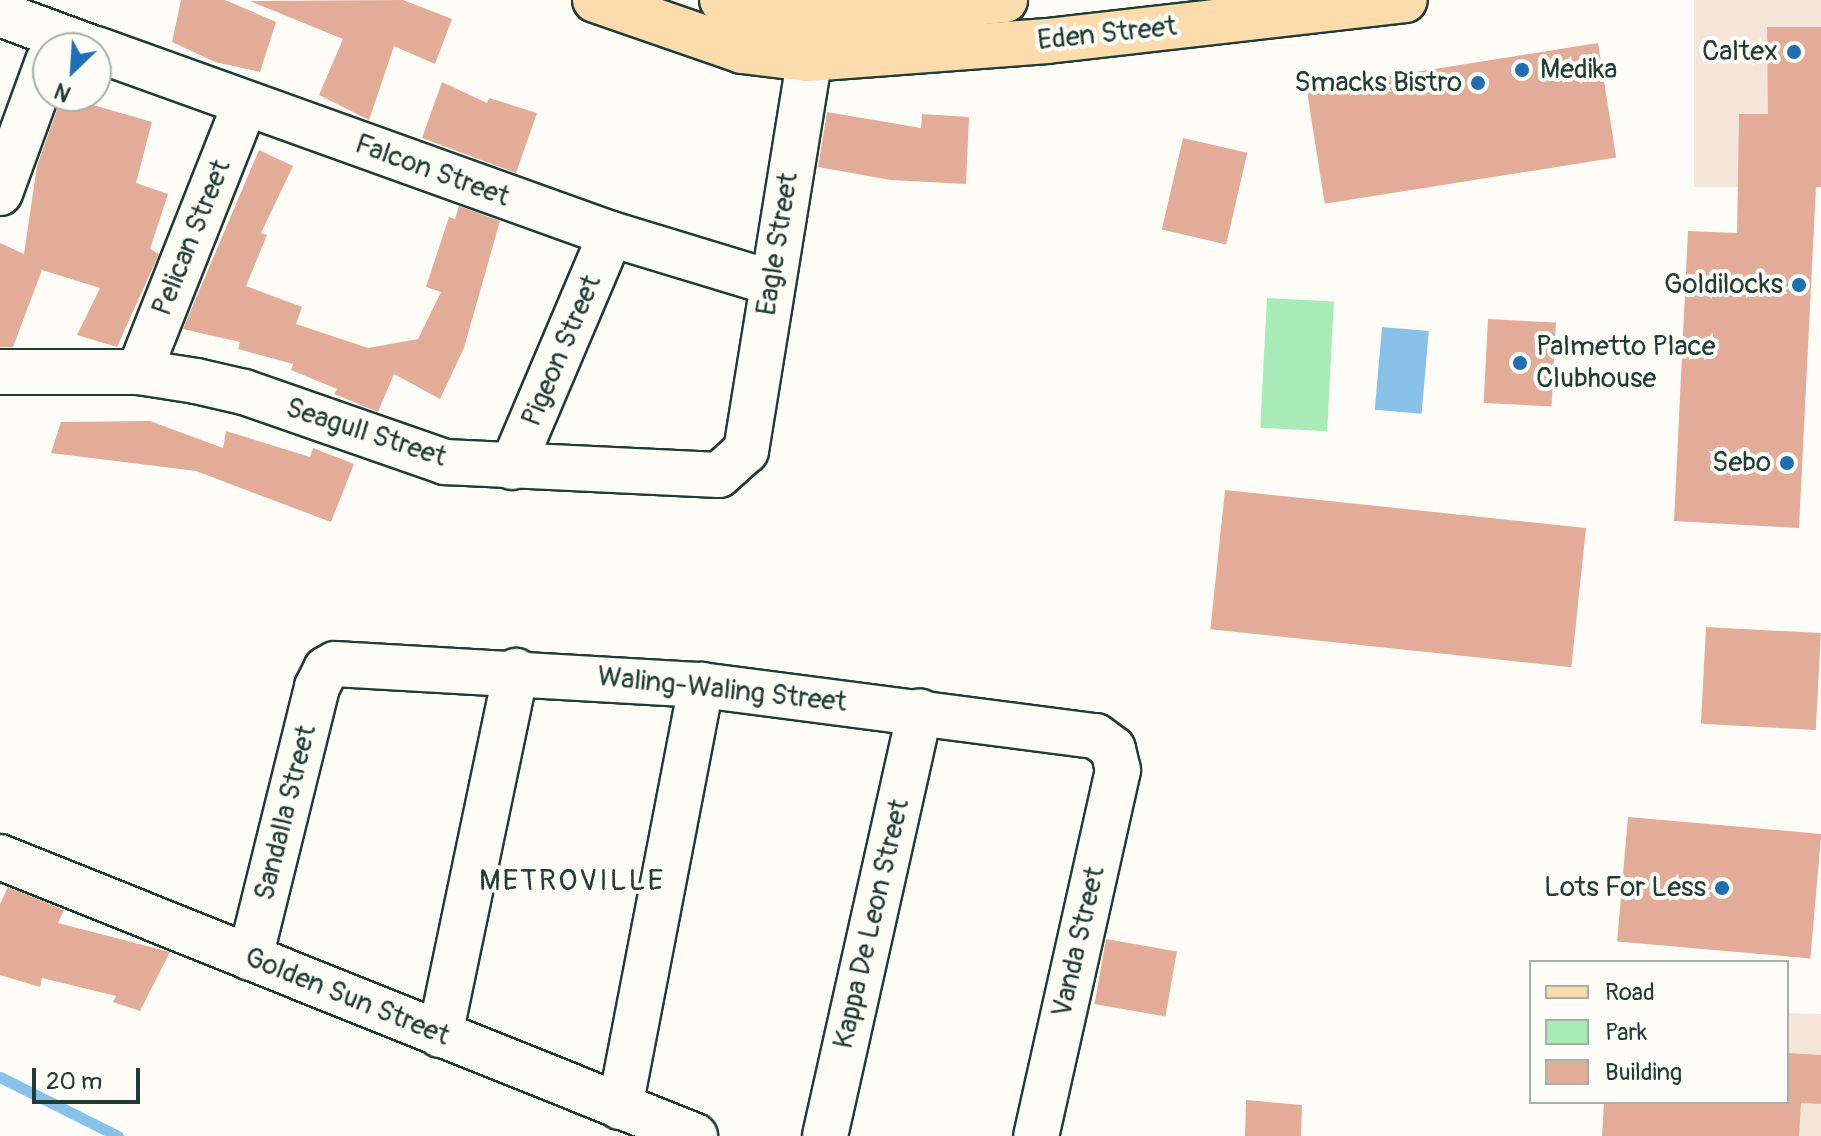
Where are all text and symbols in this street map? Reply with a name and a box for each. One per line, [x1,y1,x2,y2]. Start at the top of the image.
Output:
street label: Eden Street [1036,10,1178,58]
north arrow [32,32,112,112]
place label: Caltex [1702,35,1778,69]
marker: Caltex [1785,43,1803,61]
place label: Medika [1540,53,1617,87]
marker: Medika [1511,59,1533,81]
place label: Smacks Bistro [1294,66,1462,100]
marker: Smacks Bistro [1469,74,1487,92]
text: N [50,76,75,108]
street label: Falcon Street [350,128,514,214]
street label: Pelican Street [145,155,239,321]
street label: Eagle Street [750,170,806,318]
place label: Goldilocks [1664,268,1783,302]
street label: Pigeon Street [515,270,609,432]
marker: Goldilocks [1790,276,1808,294]
place label: Palmetto Place Clubhouse [1536,330,1716,396]
marker: Palmetto Place Clubhouse [1511,354,1529,372]
street label: Seagull Street [282,391,450,475]
place label: Sebo [1712,446,1771,480]
marker: Sebo [1778,454,1796,472]
street label: Waling-Waling Street [596,660,848,720]
street label: Sandalla Street [248,722,324,904]
street label: Kappa De Leon Street [827,796,917,1052]
district label: METROVILLE [479,863,665,899]
street label: Vanda Street [1045,863,1113,1021]
place label: Lots For Less [1544,871,1706,905]
marker: Lots For Less [1713,879,1731,897]
street label: Golden Sun Street [240,941,454,1053]
legend [1529,960,1789,1104]
text: Road [1605,978,1655,1007]
text: Park [1605,1018,1647,1047]
scale bar [36,1052,144,1102]
text: Building [1605,1058,1682,1087]
text: 20 m [46,1067,102,1096]

